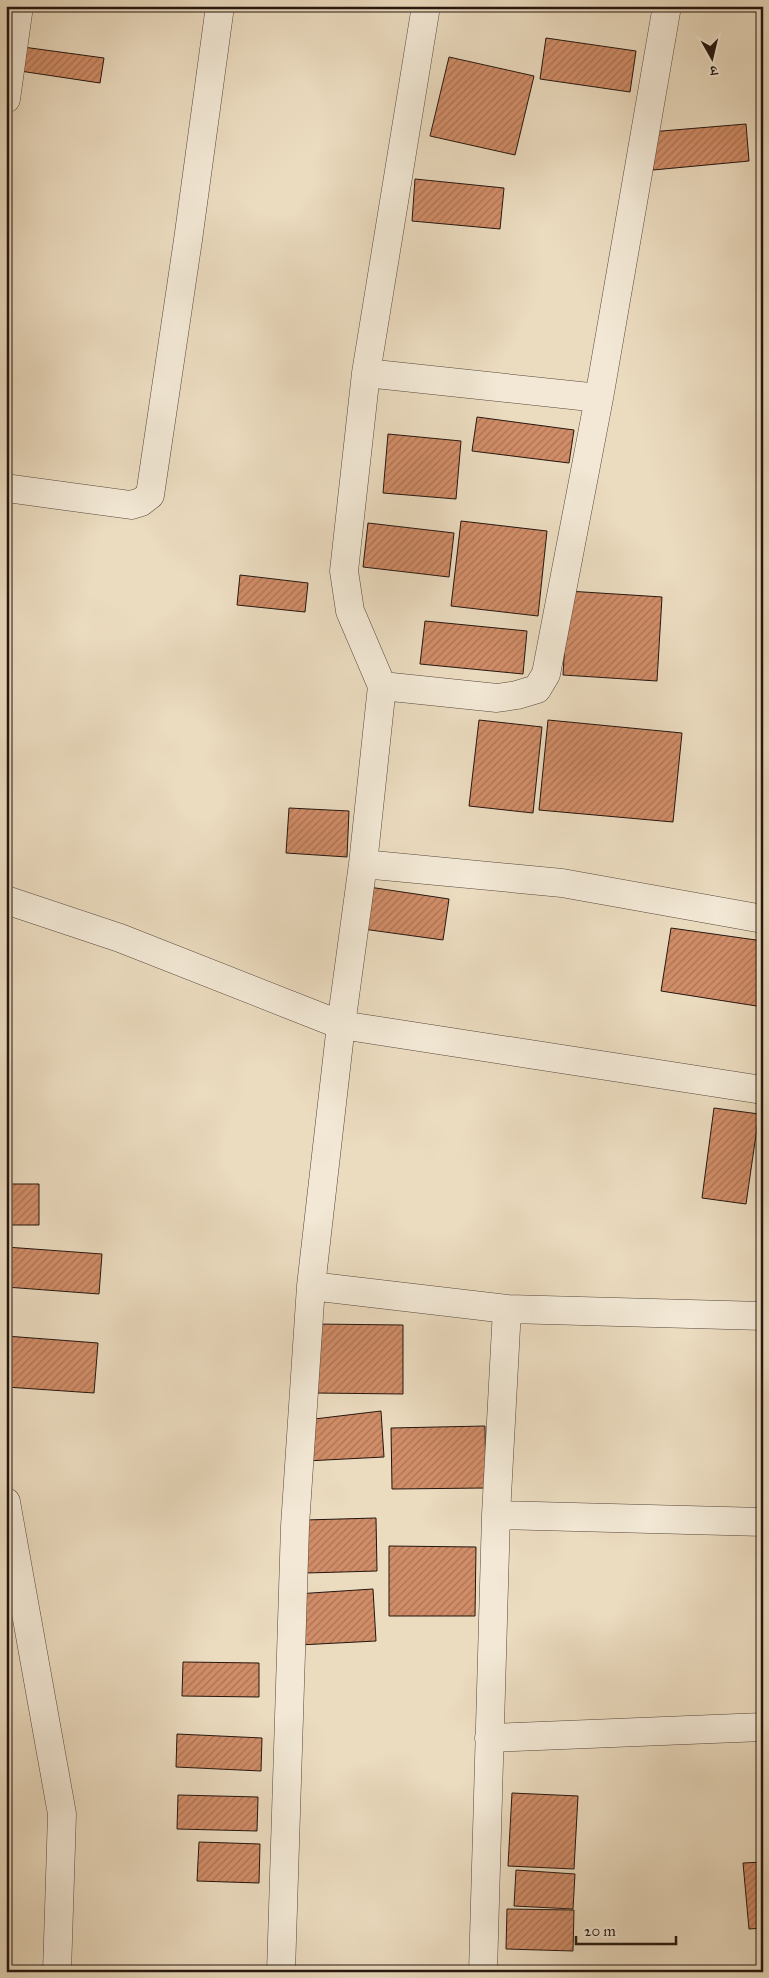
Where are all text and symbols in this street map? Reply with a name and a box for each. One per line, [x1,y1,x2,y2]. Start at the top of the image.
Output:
north arrow [686,32,736,82]
text: उ [708,61,719,79]
scale bar [576,1913,676,1945]
text: 20 m [584,1922,616,1940]

